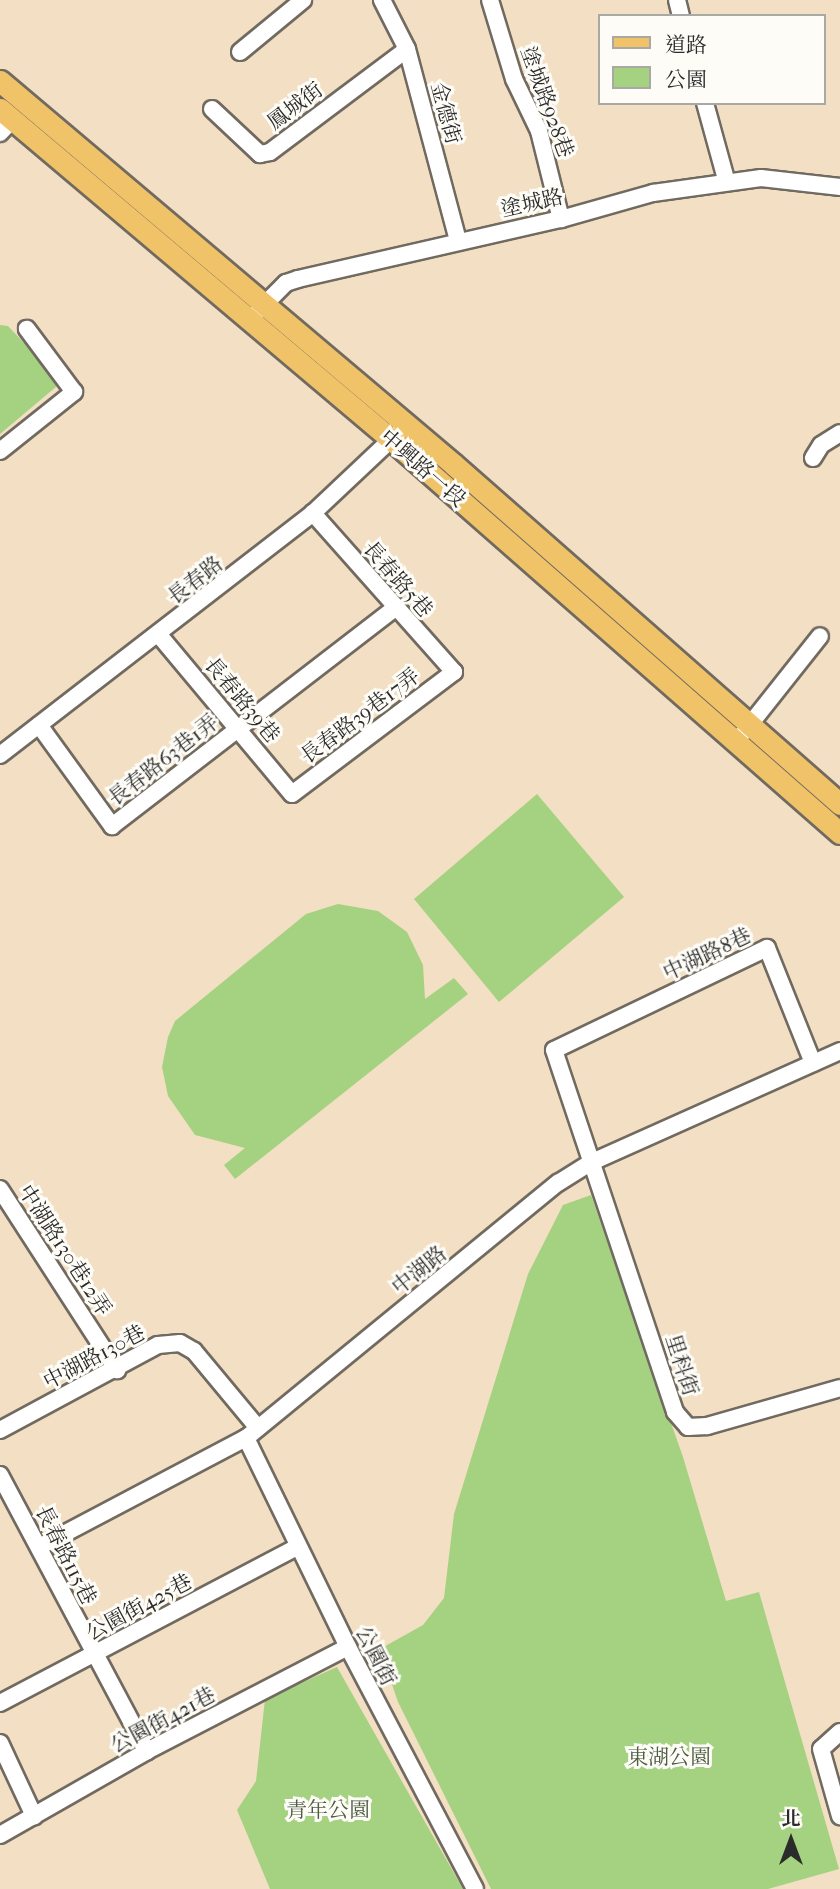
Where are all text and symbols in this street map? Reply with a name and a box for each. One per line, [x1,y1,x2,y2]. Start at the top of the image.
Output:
legend [598,14,826,105]
text: 道路 [665,33,707,57]
street label: 塗城路928巷 [515,43,579,161]
text: 公園 [665,68,707,92]
street label: 鳳城街 [262,77,328,135]
street label: 金德街 [426,79,466,147]
street label: 塗城路 [498,184,566,222]
street label: 中興路一段 [375,424,471,512]
street label: 長春路5巷 [358,536,438,622]
street label: 長春路 [162,551,228,609]
street label: 長春路39巷 [199,652,285,748]
street label: 長春路39巷17弄 [296,663,424,769]
street label: 長春路63巷1弄 [103,709,223,811]
street label: 中湖路8巷 [659,923,755,985]
street label: 中湖路130巷12弄 [13,1180,117,1320]
street label: 中湖路 [387,1240,451,1300]
street label: 中湖路130巷 [39,1320,149,1394]
street label: 里科街 [660,1331,704,1399]
street label: 長春路115巷 [30,1501,102,1609]
street label: 公園街425巷 [82,1569,196,1645]
street label: 公園街 [350,1622,402,1690]
street label: 公園街421巷 [106,1682,220,1758]
park label: 東湖公園 [627,1744,711,1770]
park label: 青年公園 [286,1797,370,1823]
north arrow [756,1805,826,1875]
text: 北 [781,1808,801,1830]

